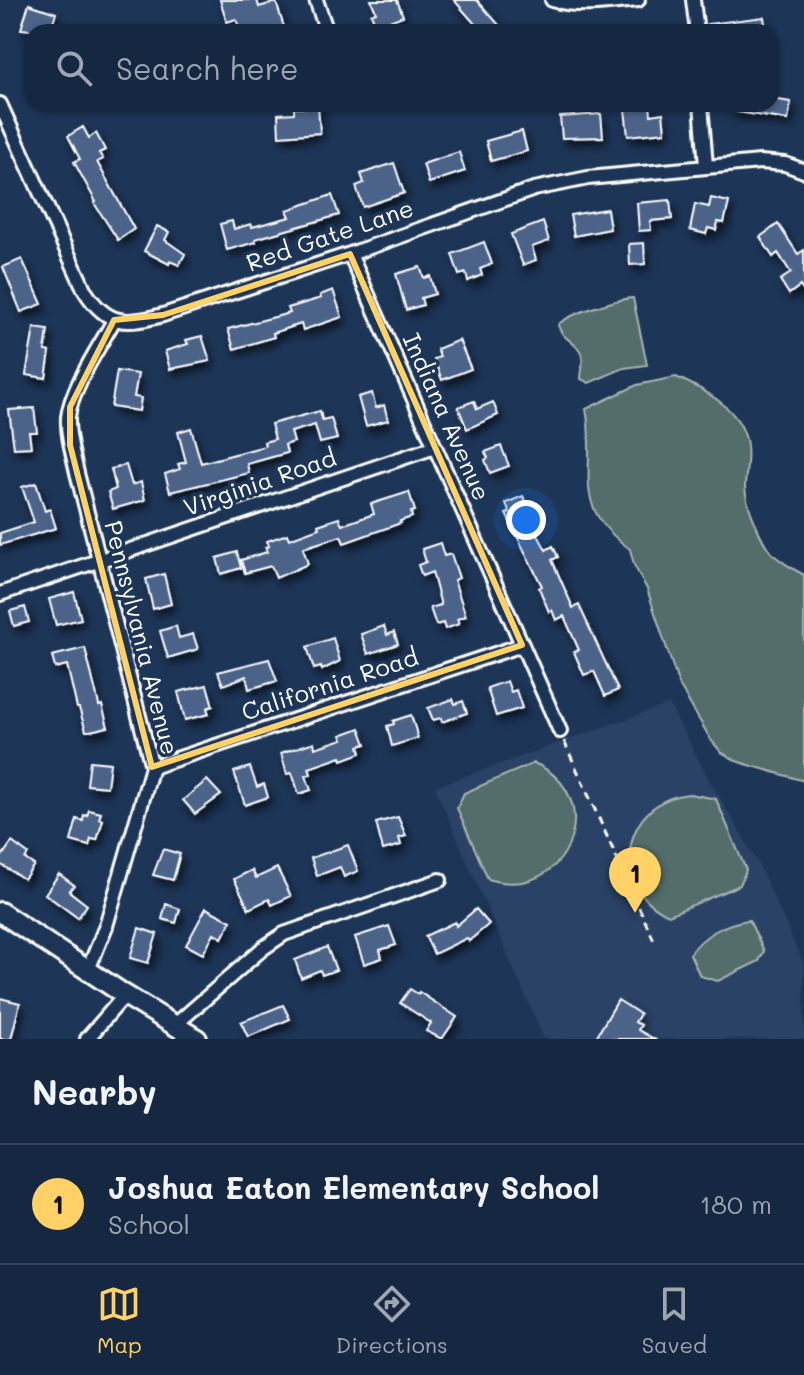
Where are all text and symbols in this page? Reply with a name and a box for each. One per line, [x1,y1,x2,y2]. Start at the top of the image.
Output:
search box [24,24,780,112]
icon: search [52,46,96,90]
text: Search here [116,48,299,88]
street label: Red Gate Lane [242,191,417,278]
street label: Indiana Avenue [397,328,498,505]
street label: Virginia Road [179,441,340,522]
your location [506,500,546,540]
street label: Pennsylvania Avenue [98,517,187,758]
street label: California Road [237,640,422,727]
pin: 1 [609,847,661,913]
text: Nearby [32,1069,157,1114]
text: Joshua Eaton Elementary School [108,1167,599,1207]
text: 1 [52,1187,64,1221]
text: 180 m [700,1187,772,1221]
text: School [108,1207,190,1241]
tab: Map [97,1282,142,1359]
tab: Directions [336,1282,448,1359]
tab: Saved [642,1282,707,1359]

